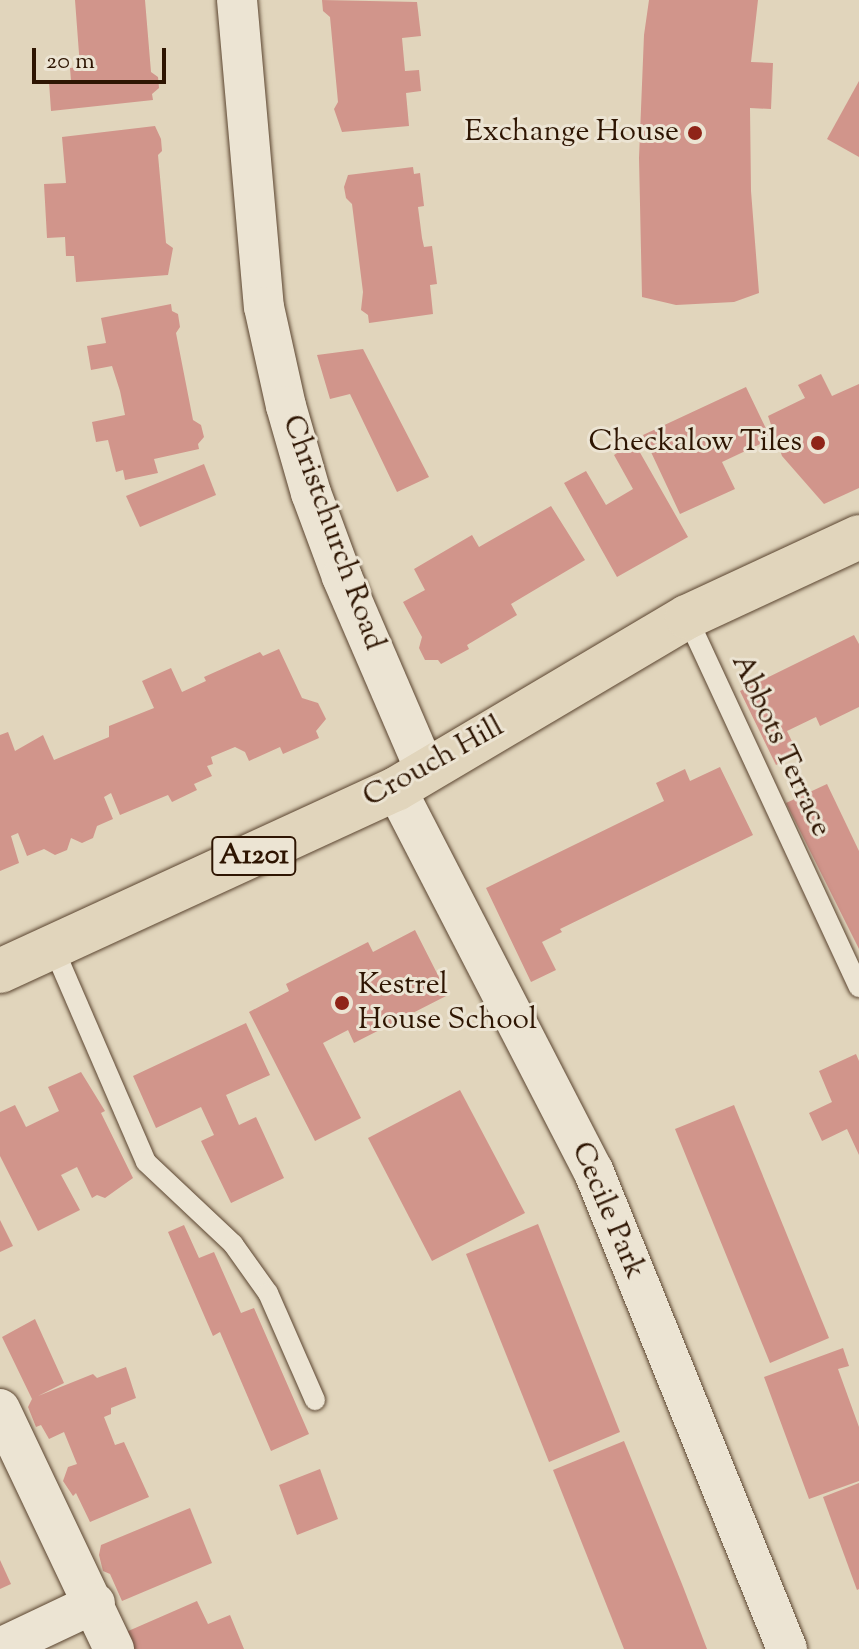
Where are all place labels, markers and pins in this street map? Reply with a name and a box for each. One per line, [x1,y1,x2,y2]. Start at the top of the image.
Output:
place label: Exchange House [464,115,679,151]
marker: Exchange House [686,124,704,142]
place label: Checkalow Tiles [588,425,802,461]
marker: Checkalow Tiles [809,434,827,452]
place label: Kestrel House School [358,968,537,1038]
marker: Kestrel House School [333,994,351,1012]

